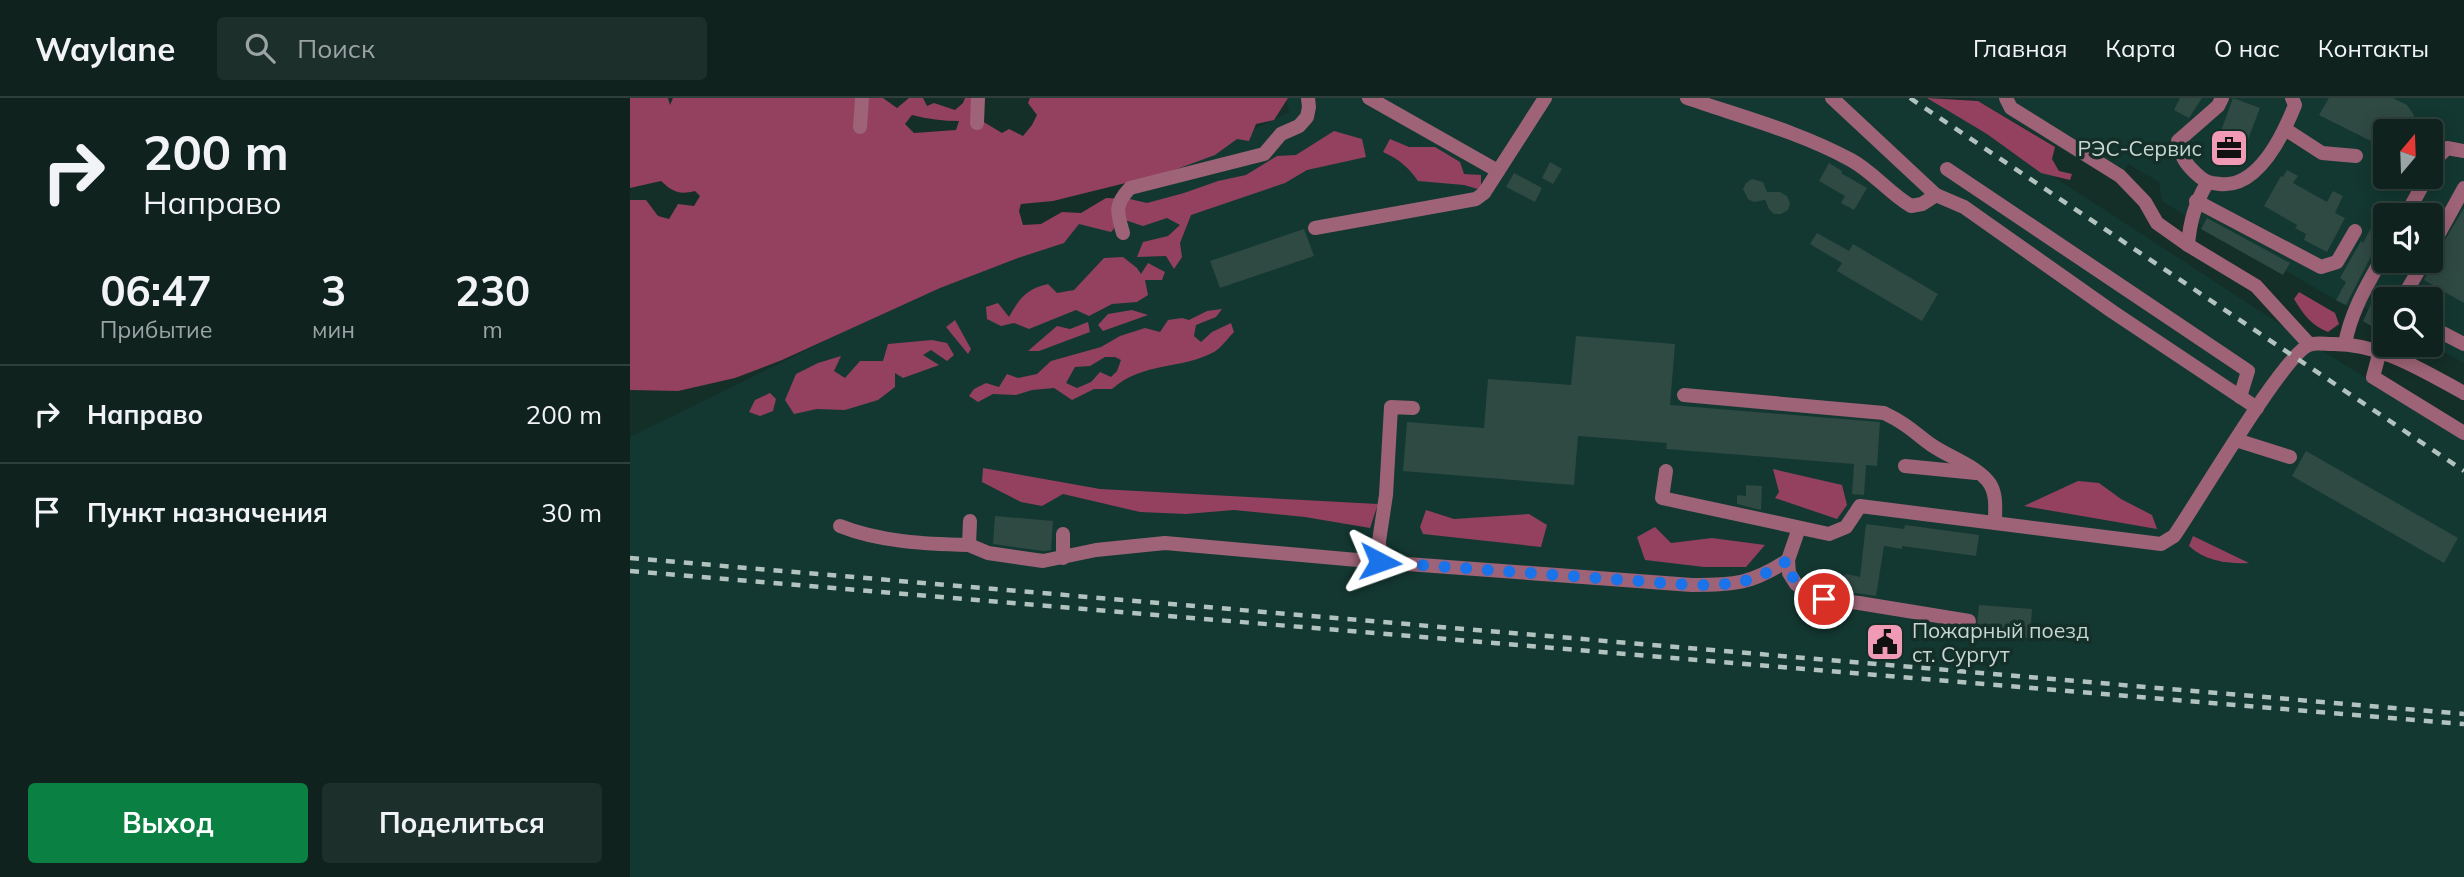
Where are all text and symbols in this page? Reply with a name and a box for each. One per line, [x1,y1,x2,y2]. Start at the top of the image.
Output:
search box [217,17,707,80]
text: Waylane [35,28,175,69]
icon: search [241,29,279,67]
text: Поиск [297,32,375,65]
text: Главная [1973,33,2067,63]
text: Карта [2105,33,2176,63]
text: О нас [2214,33,2280,63]
text: Контакты [2318,33,2429,63]
north arrow [2373,119,2443,189]
map controls [2373,119,2443,357]
text: 200 m [143,121,289,182]
icon: right [28,126,119,217]
office icon: РЭС-Сервис [2208,127,2250,169]
place label: РЭС-Сервис [2077,135,2202,161]
text: Направо [143,182,282,222]
button: sound [2373,203,2443,273]
text: 06:47 [100,264,212,317]
text: 3 [321,264,346,317]
text: 230 [455,264,530,317]
button: search [2373,287,2443,357]
text: Прибытие [100,315,212,344]
text: мин [312,315,355,344]
text: m [482,315,503,344]
icon: right [28,395,66,433]
text: Направо [87,398,203,431]
text: 200 m [526,398,602,431]
icon: arrive [28,493,66,531]
text: Пункт назначения [87,496,328,529]
text: 30 m [541,496,602,529]
position arrow [1343,525,1417,599]
pin [1794,569,1854,629]
icon: arrive [1805,580,1843,618]
place label: Пожарный поезд ст. Сургут [1912,617,2089,667]
public building icon: Пожарный поезд ст. Сургут [1864,621,1906,663]
button: Выход [28,783,308,863]
button: Поделиться [322,783,602,863]

